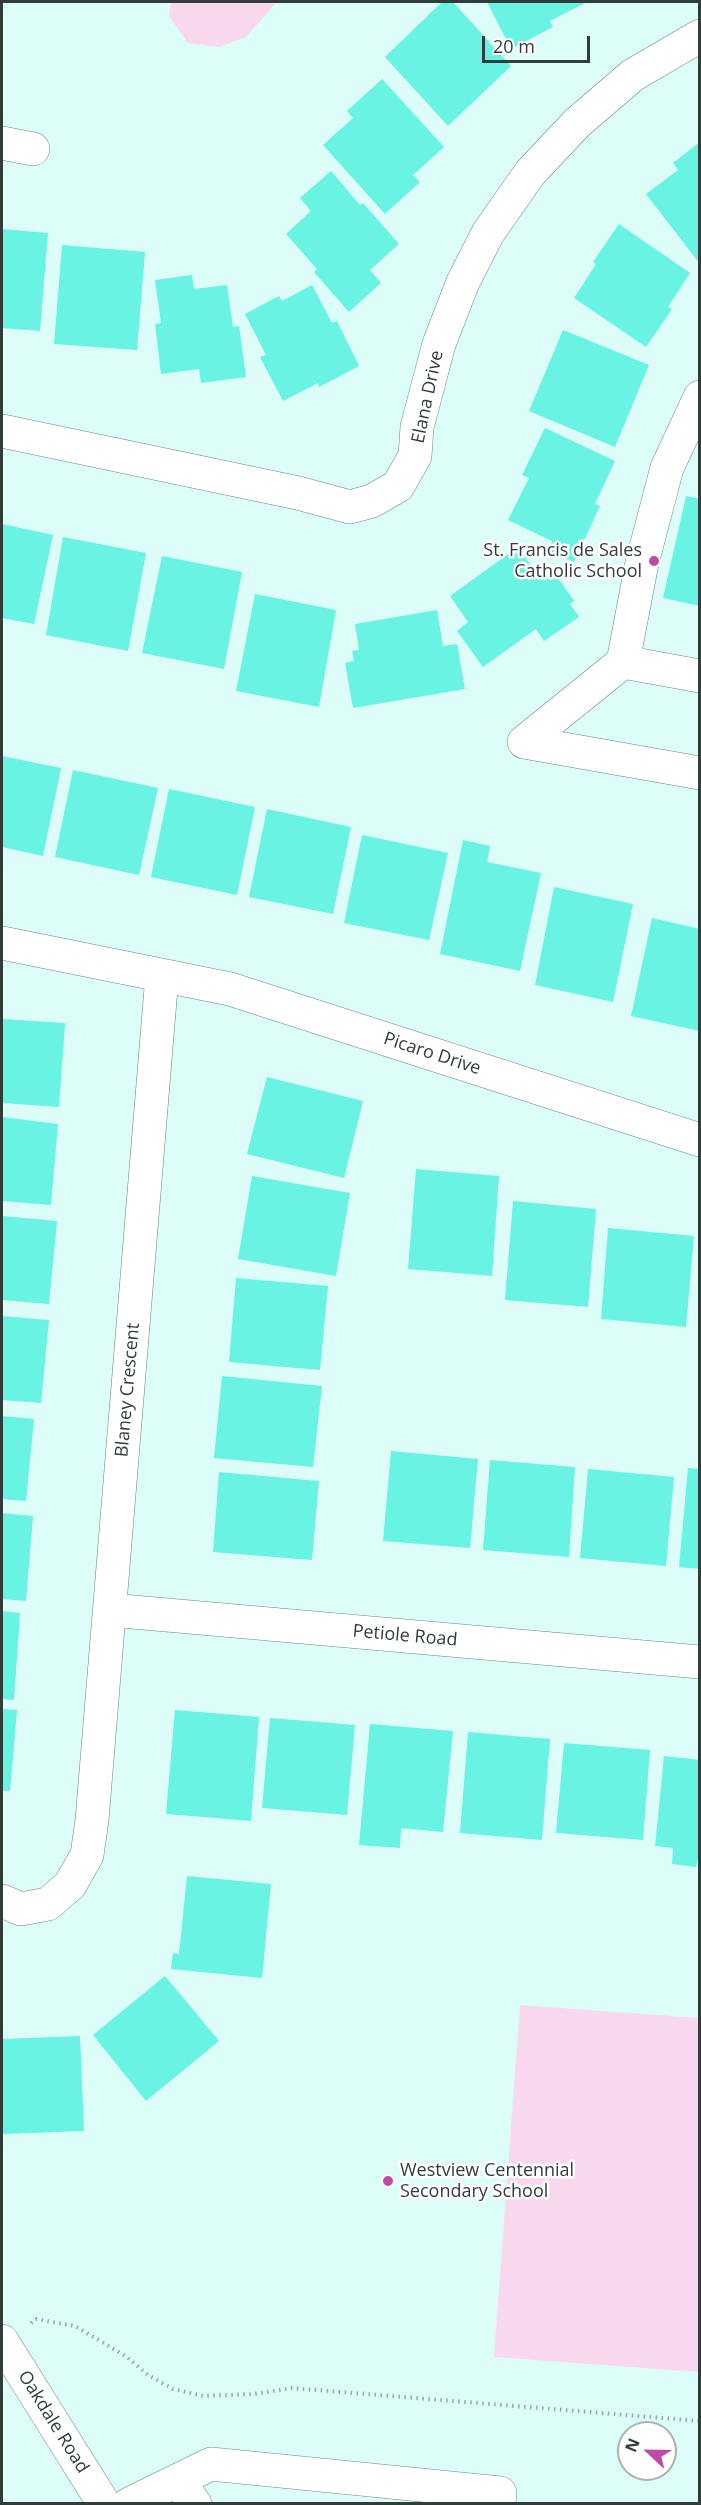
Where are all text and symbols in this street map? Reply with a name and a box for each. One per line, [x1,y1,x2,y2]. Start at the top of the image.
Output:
scale bar [485,24,593,62]
text: 20 m [493,34,535,58]
street label: Elana Drive [408,349,448,445]
place label: St. Francis de Sales Catholic School [483,540,642,582]
marker: St. Francis de Sales Catholic School [647,554,661,568]
street label: Picaro Drive [381,1028,483,1080]
street label: Blaney Crescent [111,1322,145,1458]
street label: Petiole Road [352,1621,458,1651]
place label: Westview Centennial Secondary School [400,2160,574,2202]
marker: Westview Centennial Secondary School [381,2174,395,2188]
street label: Oakdale Road [13,2367,93,2477]
north arrow [617,2421,677,2481]
text: N [620,2435,645,2455]

